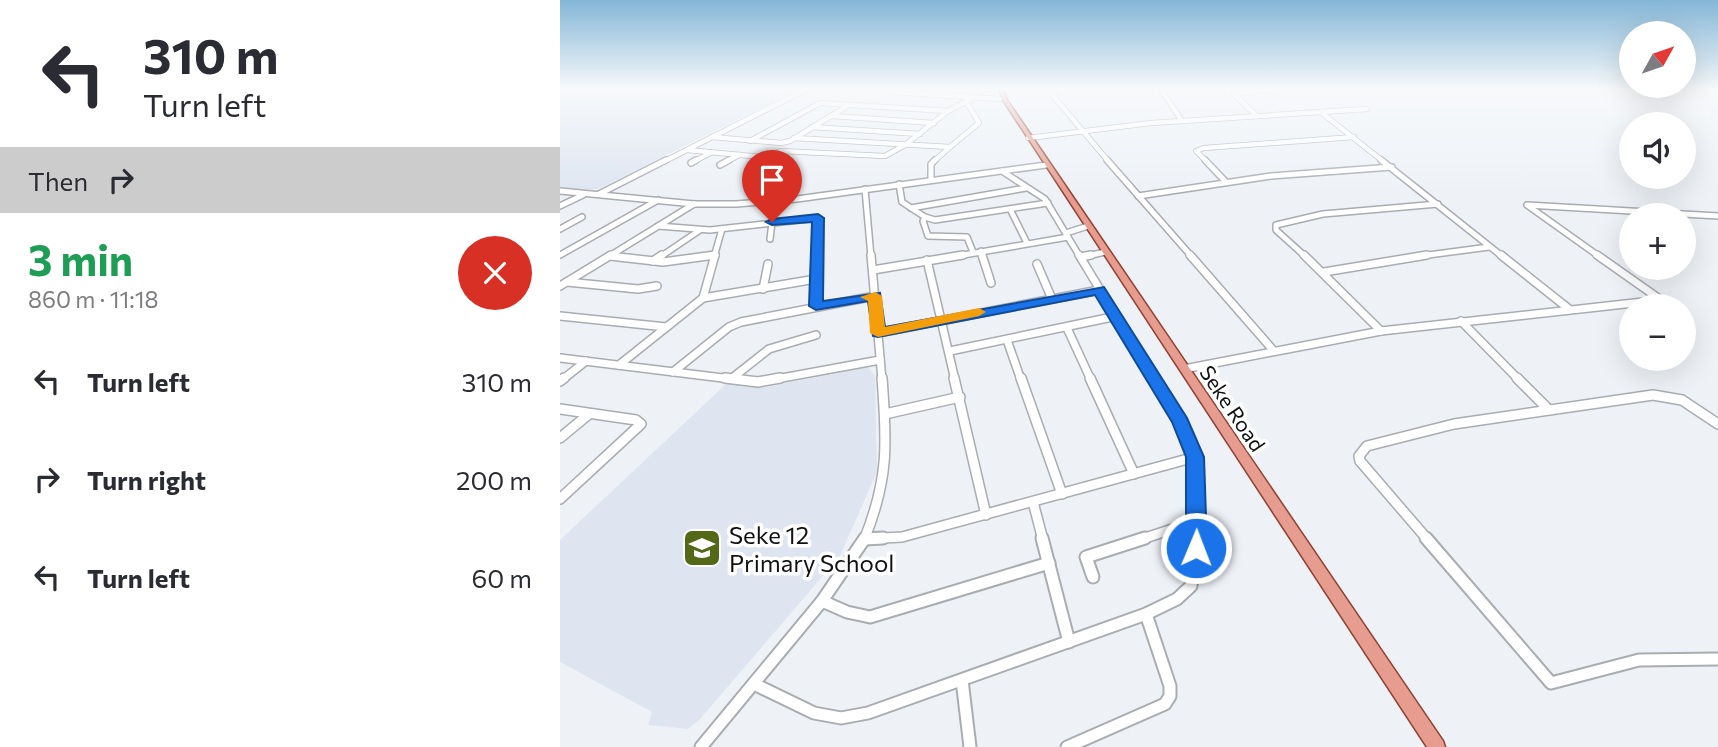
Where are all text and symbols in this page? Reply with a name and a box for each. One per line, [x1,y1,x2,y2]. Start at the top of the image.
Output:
north arrow [1619,21,1696,98]
map controls [1619,21,1696,371]
text: 310 m [143,24,278,84]
icon: left [28,28,119,119]
text: Turn left [143,84,267,124]
button: sound [1619,112,1696,189]
pin [742,150,802,222]
icon: right [102,161,140,199]
icon: arrive [753,161,791,199]
text: Then [28,165,88,196]
button: + [1619,203,1696,280]
text: 3 min [28,233,133,285]
button: close [458,236,532,310]
text: 860 m · 11:18 [28,285,159,313]
button: − [1619,294,1696,371]
street label: Seke Road [1195,360,1271,456]
icon: left [28,362,66,400]
text: Turn left [87,366,190,397]
text: 310 m [461,366,532,397]
icon: right [28,460,66,498]
text: Turn right [87,464,206,495]
text: 200 m [456,464,532,495]
position arrow [1159,511,1233,585]
place label: Seke 12 Primary School [729,520,894,577]
school or university icon: Seke 12 Primary School [681,527,723,569]
icon: left [28,558,66,596]
text: Turn left [87,562,190,593]
text: 60 m [472,562,532,593]

